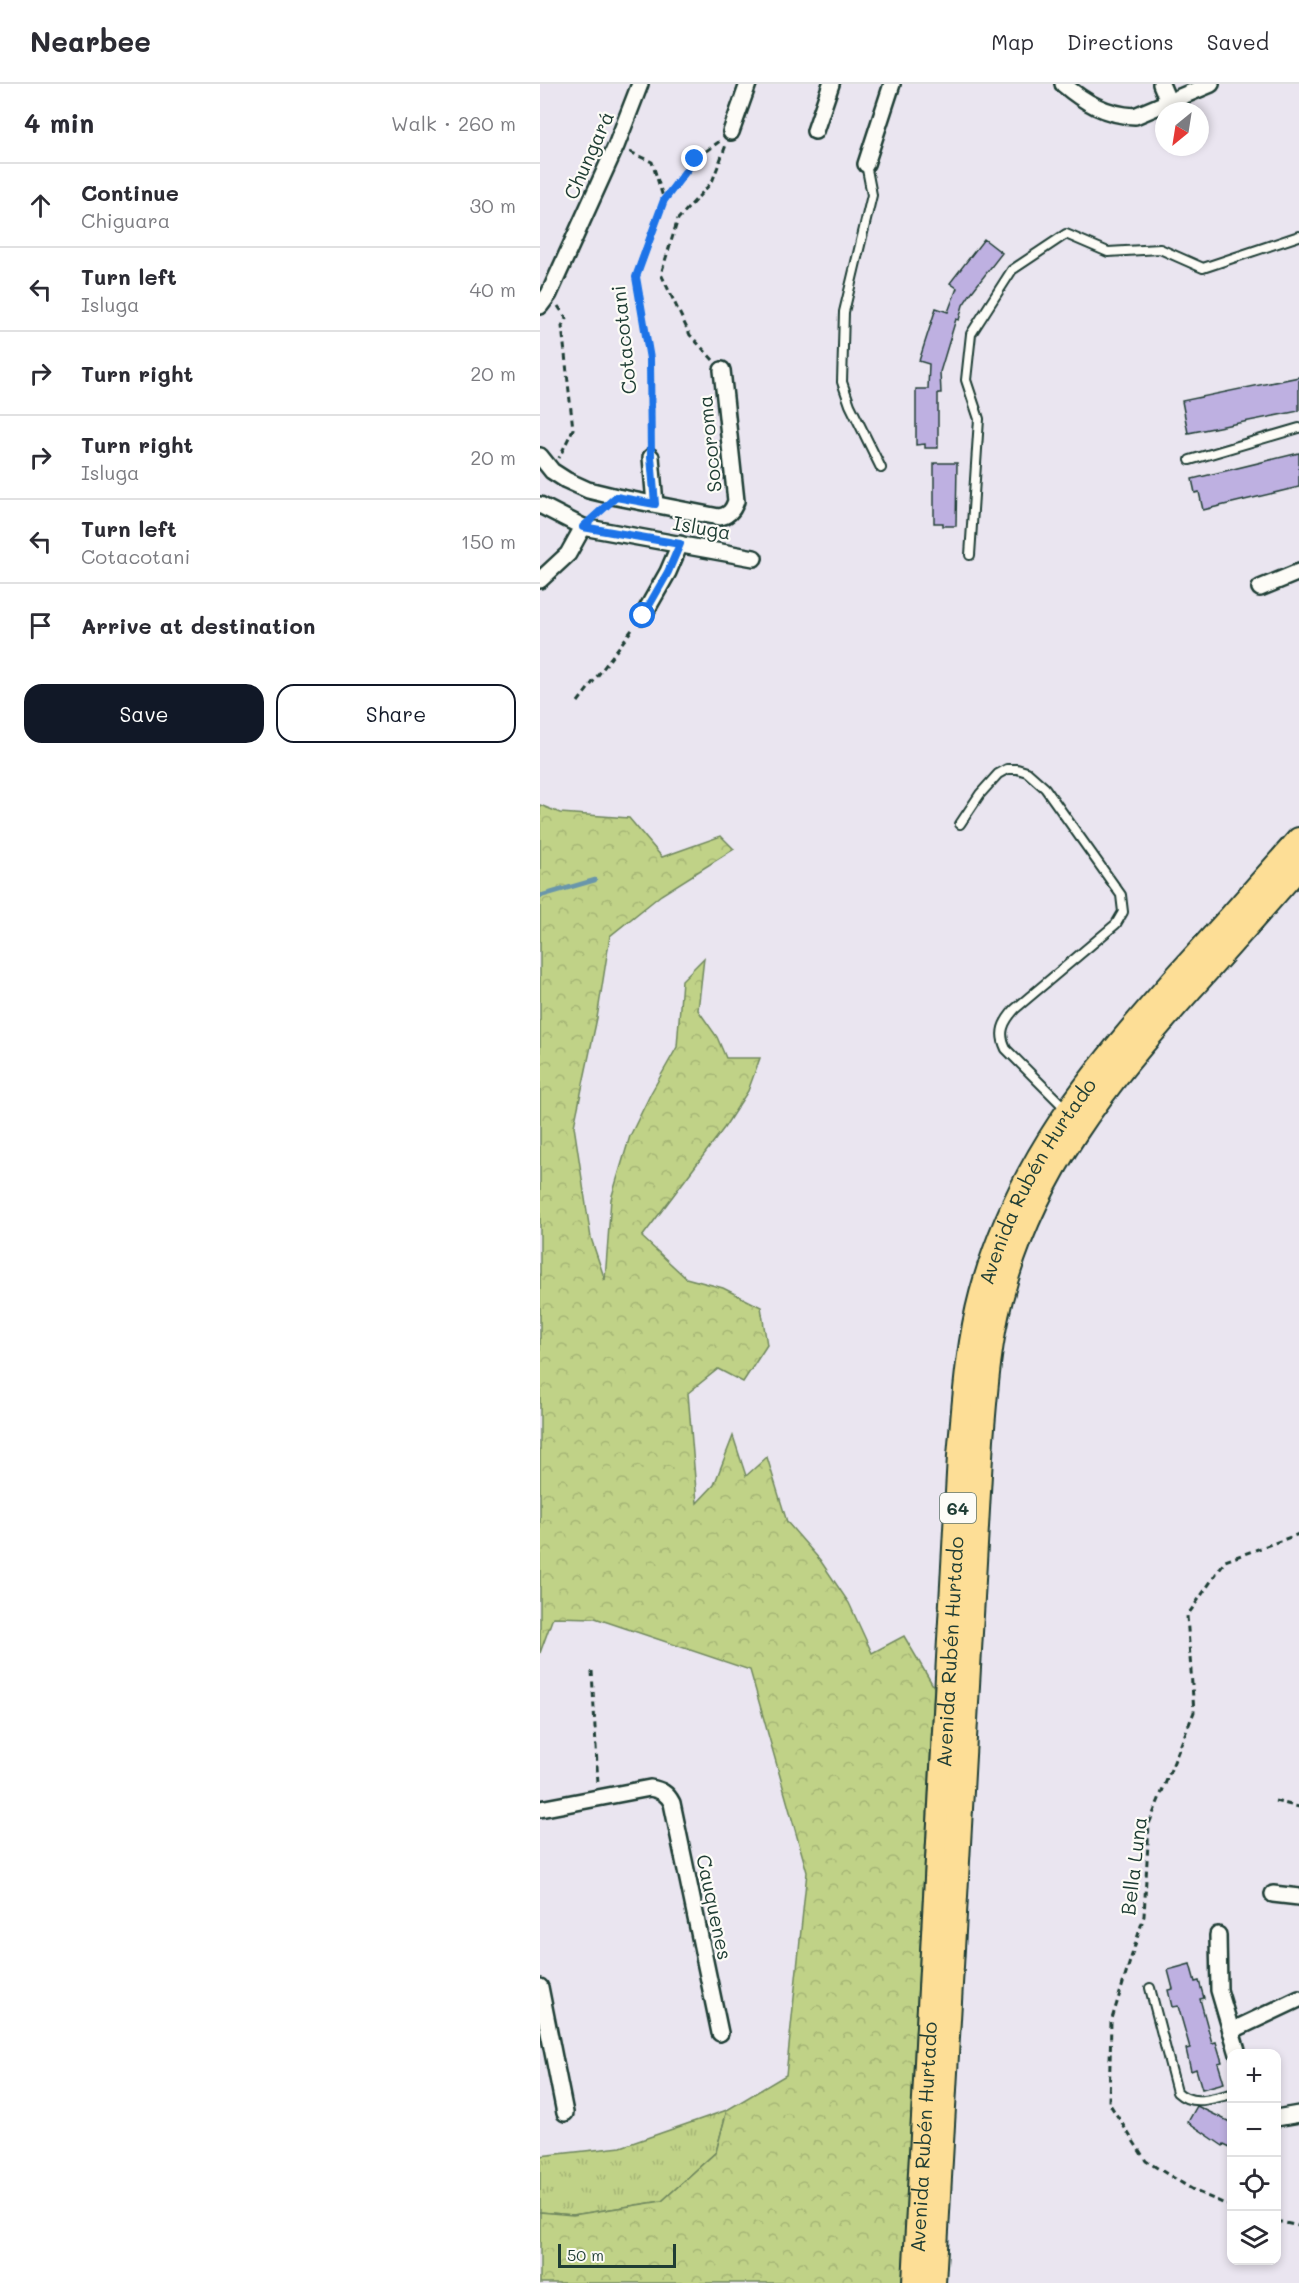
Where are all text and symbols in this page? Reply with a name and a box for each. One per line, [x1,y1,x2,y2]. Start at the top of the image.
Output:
text: Nearbee [30,23,151,59]
text: Map [991,28,1034,55]
text: Directions [1067,28,1174,55]
text: Saved [1207,28,1269,55]
north arrow [1155,102,1209,156]
text: 4 min [24,106,94,140]
street label: Chungará [557,107,619,203]
text: Walk · 260 m [391,110,516,136]
route end [681,145,707,171]
text: Continue [81,178,179,207]
icon: ahead [24,189,57,222]
text: 30 m [470,192,516,218]
text: Chiguara [81,207,170,233]
text: Turn left [81,262,177,291]
icon: left [24,273,57,306]
text: 40 m [470,276,516,302]
street label: Cotacotani [604,284,642,396]
text: Isluga [81,291,140,317]
icon: right [24,357,57,390]
text: Turn right [81,359,193,388]
text: 20 m [470,360,516,386]
street label: Socoroma [691,394,727,494]
text: Turn right [81,430,193,459]
icon: right [24,441,57,474]
text: 20 m [470,444,516,470]
text: Isluga [81,459,140,485]
street label: Isluga [671,509,733,545]
text: Turn left [81,514,177,543]
icon: left [24,525,57,558]
text: 150 m [461,528,516,554]
text: Cotacotani [81,543,190,569]
route start [629,602,655,628]
icon: arrive [24,609,57,642]
text: Arrive at destination [81,611,316,640]
button: Save [24,684,264,743]
button: Share [276,684,516,743]
street label: Avenida Rubén Hurtado [972,1072,1102,1288]
road number: 64 [940,1493,976,1523]
street label: Avenida Rubén Hurtado [930,1536,969,1768]
street label: Bella Luna [1114,1815,1152,1917]
street label: Cauquenes [691,1852,739,1962]
street label: Avenida Rubén Hurtado [904,2021,942,2253]
map controls [1227,2049,1281,2265]
button: + [1227,2049,1281,2103]
button: − [1227,2103,1281,2157]
button: locate [1227,2157,1281,2211]
button: layers [1227,2211,1281,2265]
scale bar [558,2241,676,2268]
text: 50 m [567,2244,604,2265]

